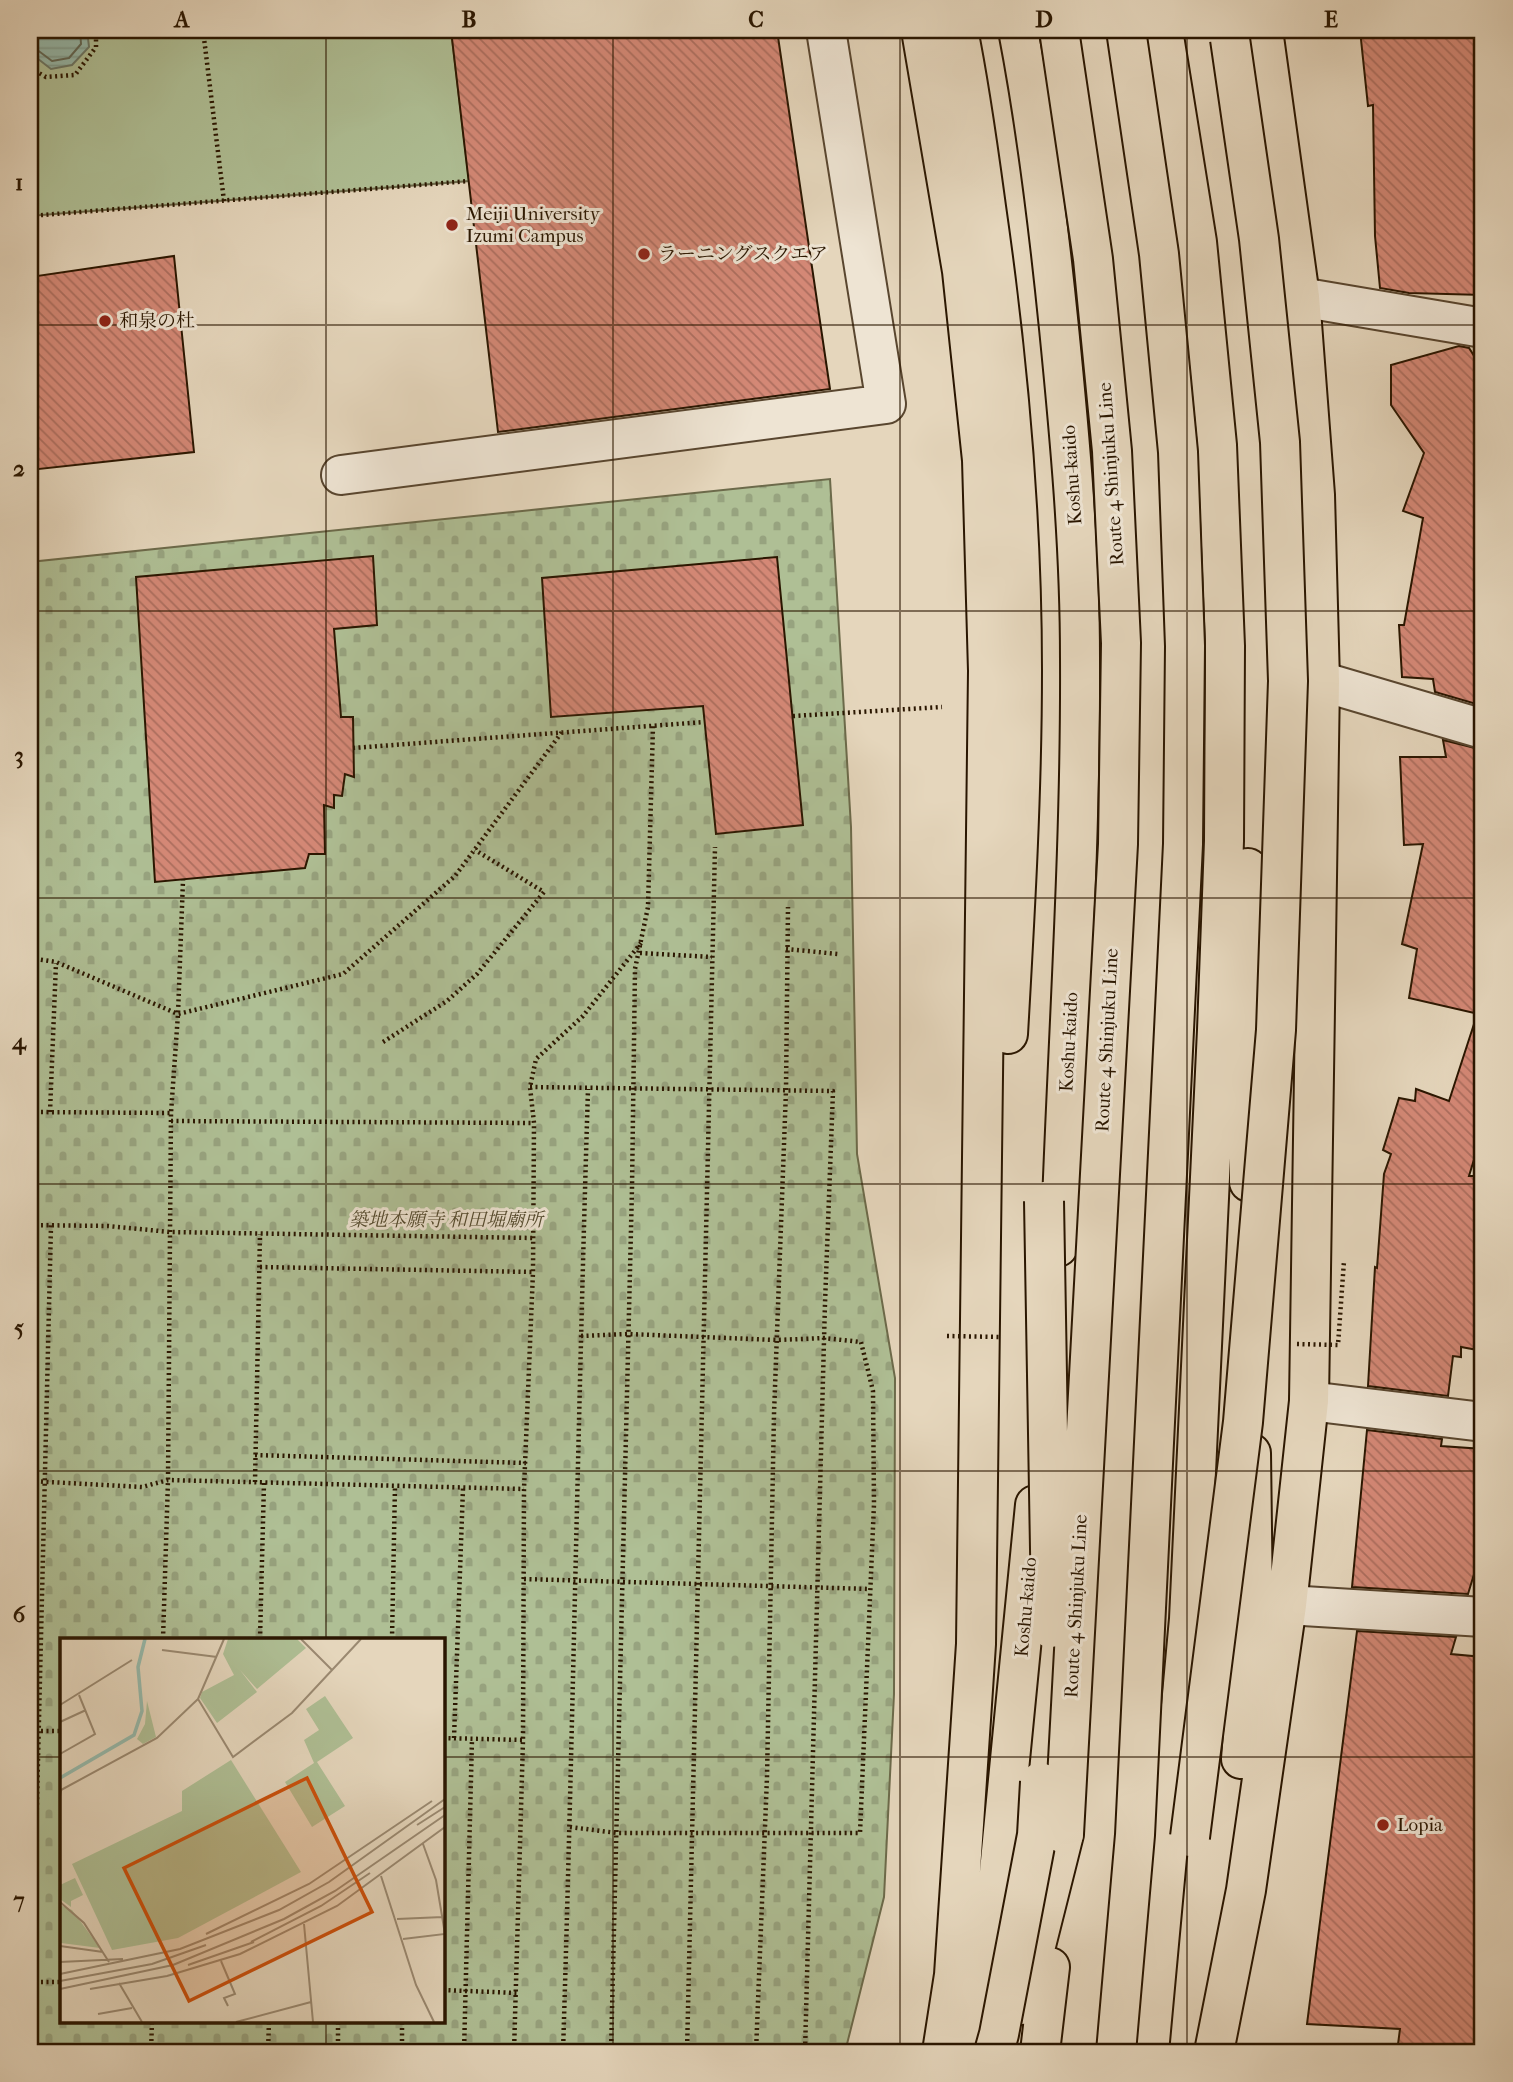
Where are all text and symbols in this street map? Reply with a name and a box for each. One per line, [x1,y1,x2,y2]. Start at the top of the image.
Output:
text: A [173,6,191,33]
text: B [462,6,477,33]
text: C [748,6,764,33]
text: D [1035,6,1053,33]
text: E [1324,6,1338,33]
text: 1 [15,169,23,196]
place label: Meiji University Izumi Campus [466,203,601,247]
marker: Meiji University Izumi Campus [444,217,460,233]
place label: ラーニングスクエア [658,243,828,265]
marker: ラーニングスクエア [636,246,652,262]
place label: 和泉の杜 [119,310,195,332]
marker: 和泉の杜 [97,313,113,329]
street label: Route 4 Shinjuku Line [1094,382,1128,566]
street label: Koshu-kaido [1058,424,1086,526]
text: 2 [13,455,25,482]
text: 3 [14,742,24,769]
street label: Route 4 Shinjuku Line [1091,948,1123,1132]
street label: Koshu-kaido [1055,991,1083,1093]
text: 4 [11,1028,27,1055]
park label: 築地本願寺 和田堀廟所 [349,1209,546,1231]
text: 5 [14,1314,24,1341]
street label: Route 4 Shinjuku Line [1060,1514,1092,1698]
street label: Koshu-kaido [1011,1556,1041,1658]
text: 6 [13,1601,26,1628]
inset map [60,1638,444,2022]
place label: Lopia [1397,1814,1443,1836]
marker: Lopia [1375,1817,1391,1833]
text: 7 [12,1887,25,1914]

